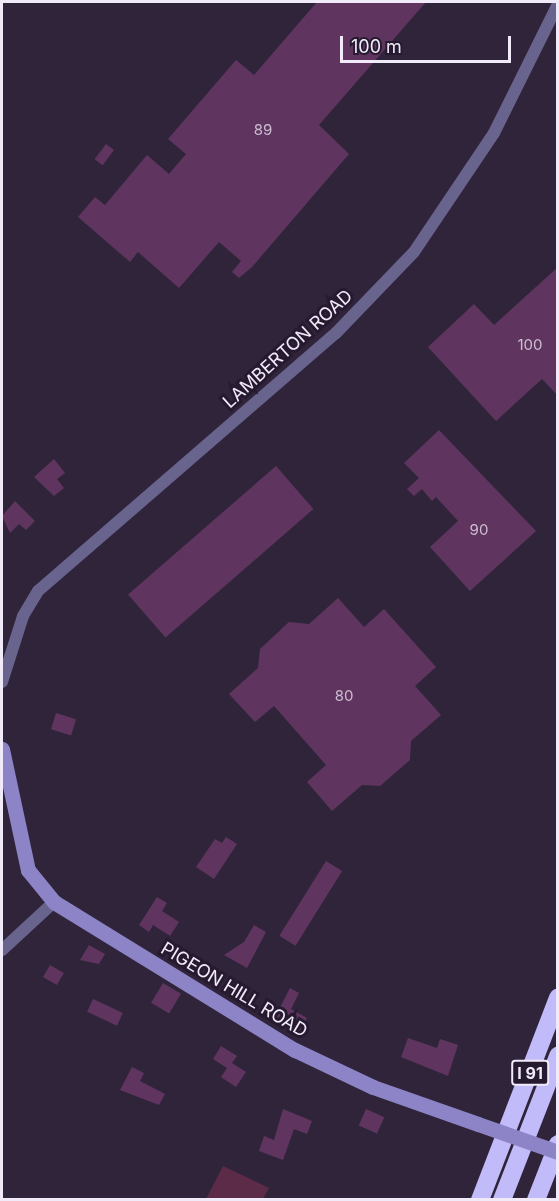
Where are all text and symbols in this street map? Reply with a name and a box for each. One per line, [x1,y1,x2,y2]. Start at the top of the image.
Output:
scale bar [343,24,514,62]
text: 100 m [351,36,402,57]
house number: 89 [254,121,272,139]
street label: LAMBERTON ROAD [219,285,357,413]
house number: 100 [517,336,543,354]
house number: 90 [470,521,488,539]
house number: 80 [335,687,353,705]
street label: PIGEON HILL ROAD [157,938,311,1042]
road number: I 91 [510,1060,550,1086]

